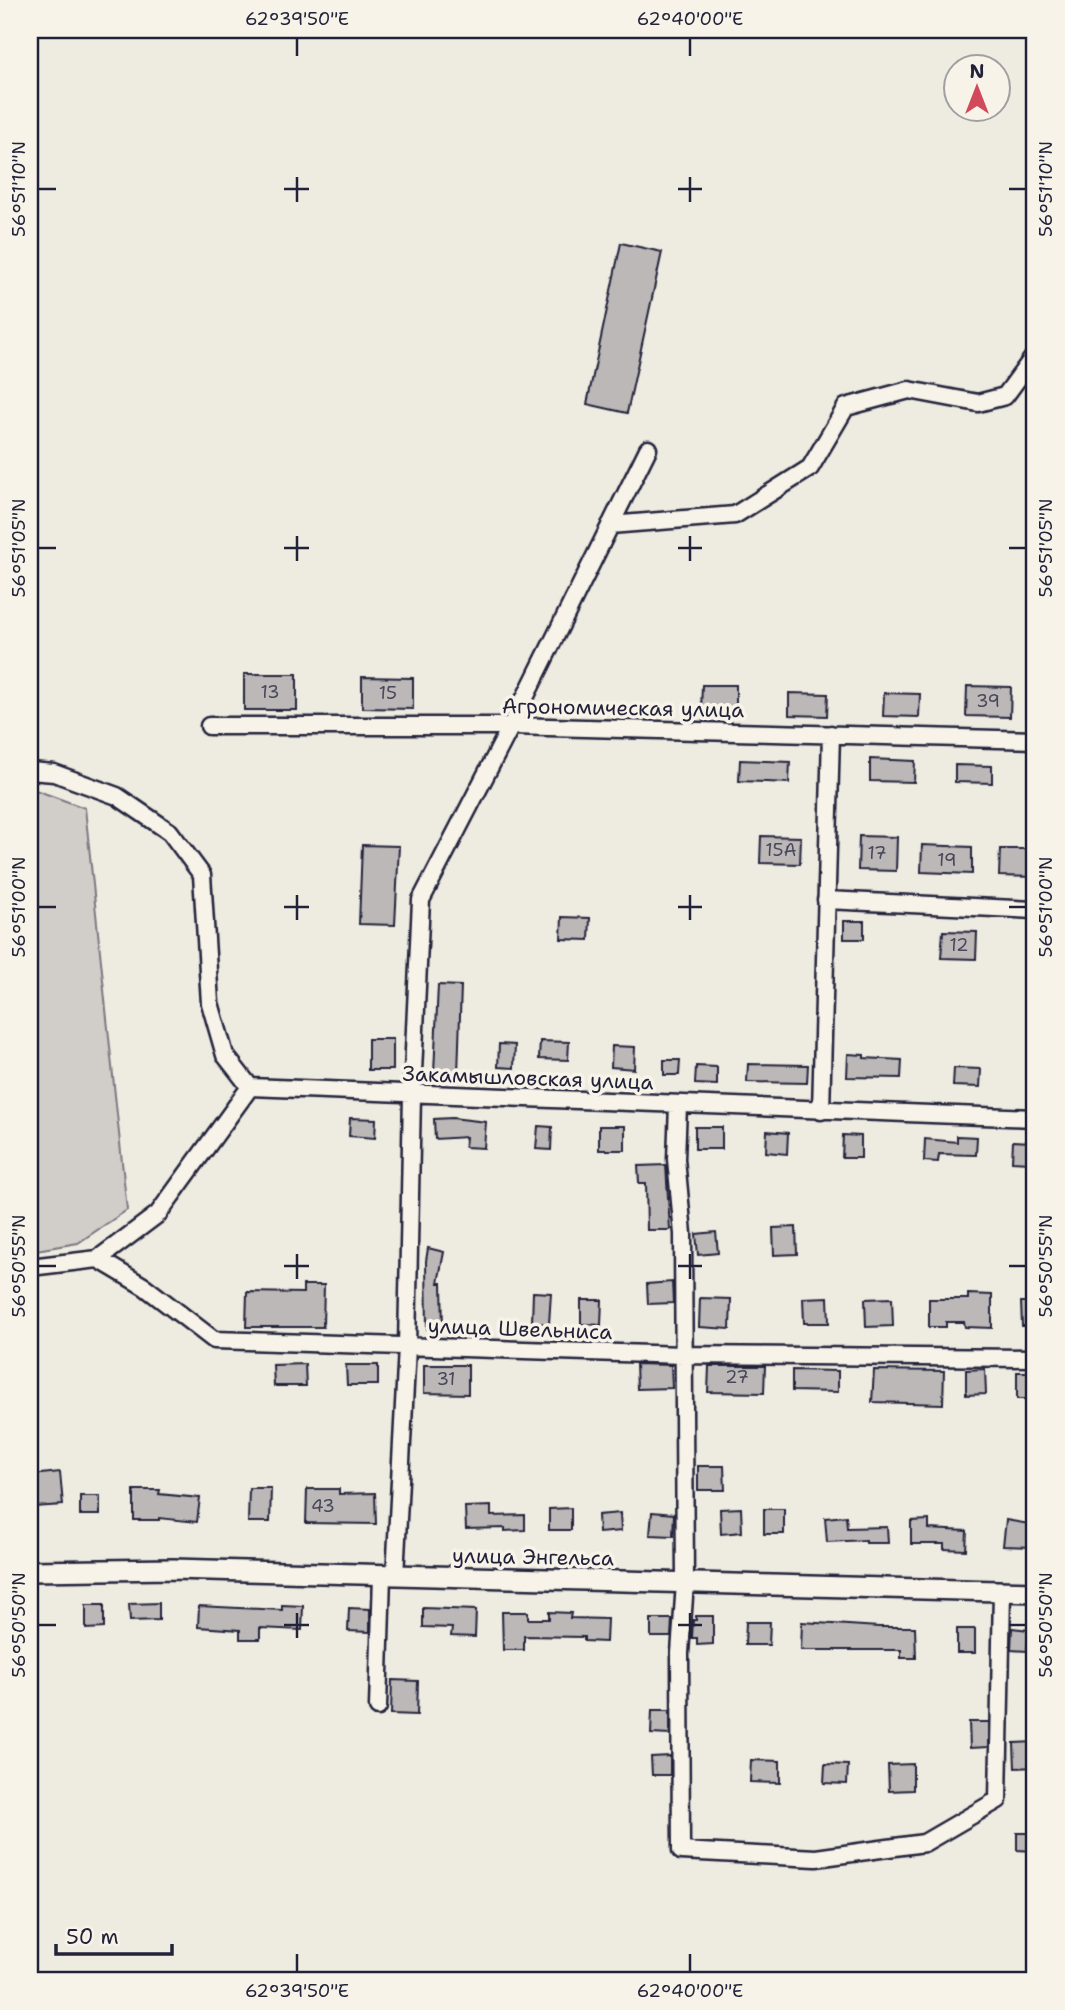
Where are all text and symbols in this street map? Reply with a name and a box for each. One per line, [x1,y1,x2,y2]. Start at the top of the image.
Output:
text: 62°39'50"E [245,7,349,31]
text: 62°40'00"E [637,7,743,31]
north arrow [942,52,1012,122]
text: N [969,59,985,84]
text: 56°51'10"N [7,141,31,237]
text: 56°51'10"N [1034,141,1058,237]
text: 56°51'05"N [7,499,31,597]
text: 56°51'05"N [1034,499,1058,597]
house number: 13 [260,680,280,704]
house number: 15 [379,681,397,705]
house number: 39 [976,689,1000,713]
street label: Агрономическая улица [502,692,744,724]
house number: 15А [765,838,797,862]
house number: 17 [867,841,887,865]
house number: 19 [937,848,957,872]
text: 56°51'00"N [7,857,31,957]
text: 56°51'00"N [1034,857,1058,957]
house number: 12 [949,933,969,957]
street label: Закамышловская улица [402,1060,654,1096]
text: 56°50'55"N [7,1214,31,1318]
text: 56°50'55"N [1034,1214,1058,1318]
street label: улица Швельниса [427,1312,613,1346]
house number: 27 [725,1365,749,1389]
house number: 31 [436,1367,456,1391]
house number: 43 [311,1494,335,1518]
street label: улица Энгельса [452,1542,614,1572]
text: 56°50'50"N [7,1572,31,1678]
text: 56°50'50"N [1034,1572,1058,1678]
scale bar [56,1912,172,1956]
text: 50 m [66,1923,119,1951]
text: 62°39'50"E [245,1979,349,2003]
text: 62°40'00"E [637,1979,743,2003]

